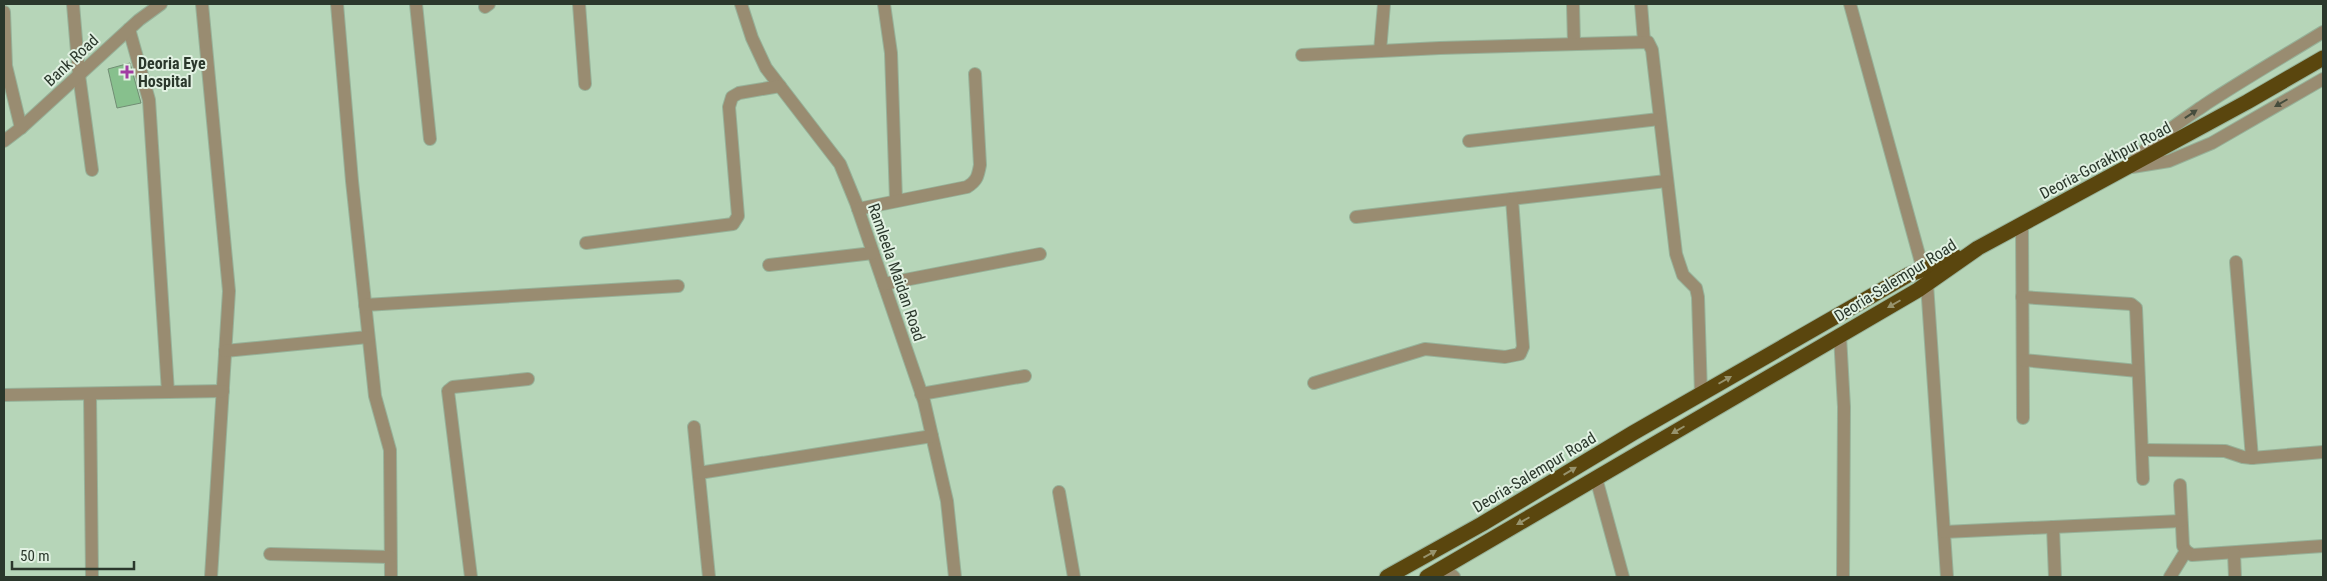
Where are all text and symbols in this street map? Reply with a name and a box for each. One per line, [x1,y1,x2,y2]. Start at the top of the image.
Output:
street label: Bank Road [40,31,102,90]
place label: Deoria Eye Hospital [138,54,206,91]
marker: Deoria Eye Hospital [120,65,134,79]
one-way arrow [2273,99,2288,107]
one-way arrow [2184,110,2198,119]
street label: Deoria-Gorakhpur Road [2036,118,2174,203]
street label: Ramleela Maidan Road [864,201,929,344]
street label: Deoria-Salempur Road [1831,235,1960,326]
one-way arrow [1887,300,1901,309]
one-way arrow [1717,376,1732,384]
one-way arrow [1672,426,1685,435]
street label: Deoria-Salempur Road [1469,428,1599,517]
one-way arrow [1563,467,1576,476]
one-way arrow [1516,516,1529,525]
scale bar [12,538,135,570]
text: 50 m [20,547,50,565]
one-way arrow [1423,549,1436,558]

